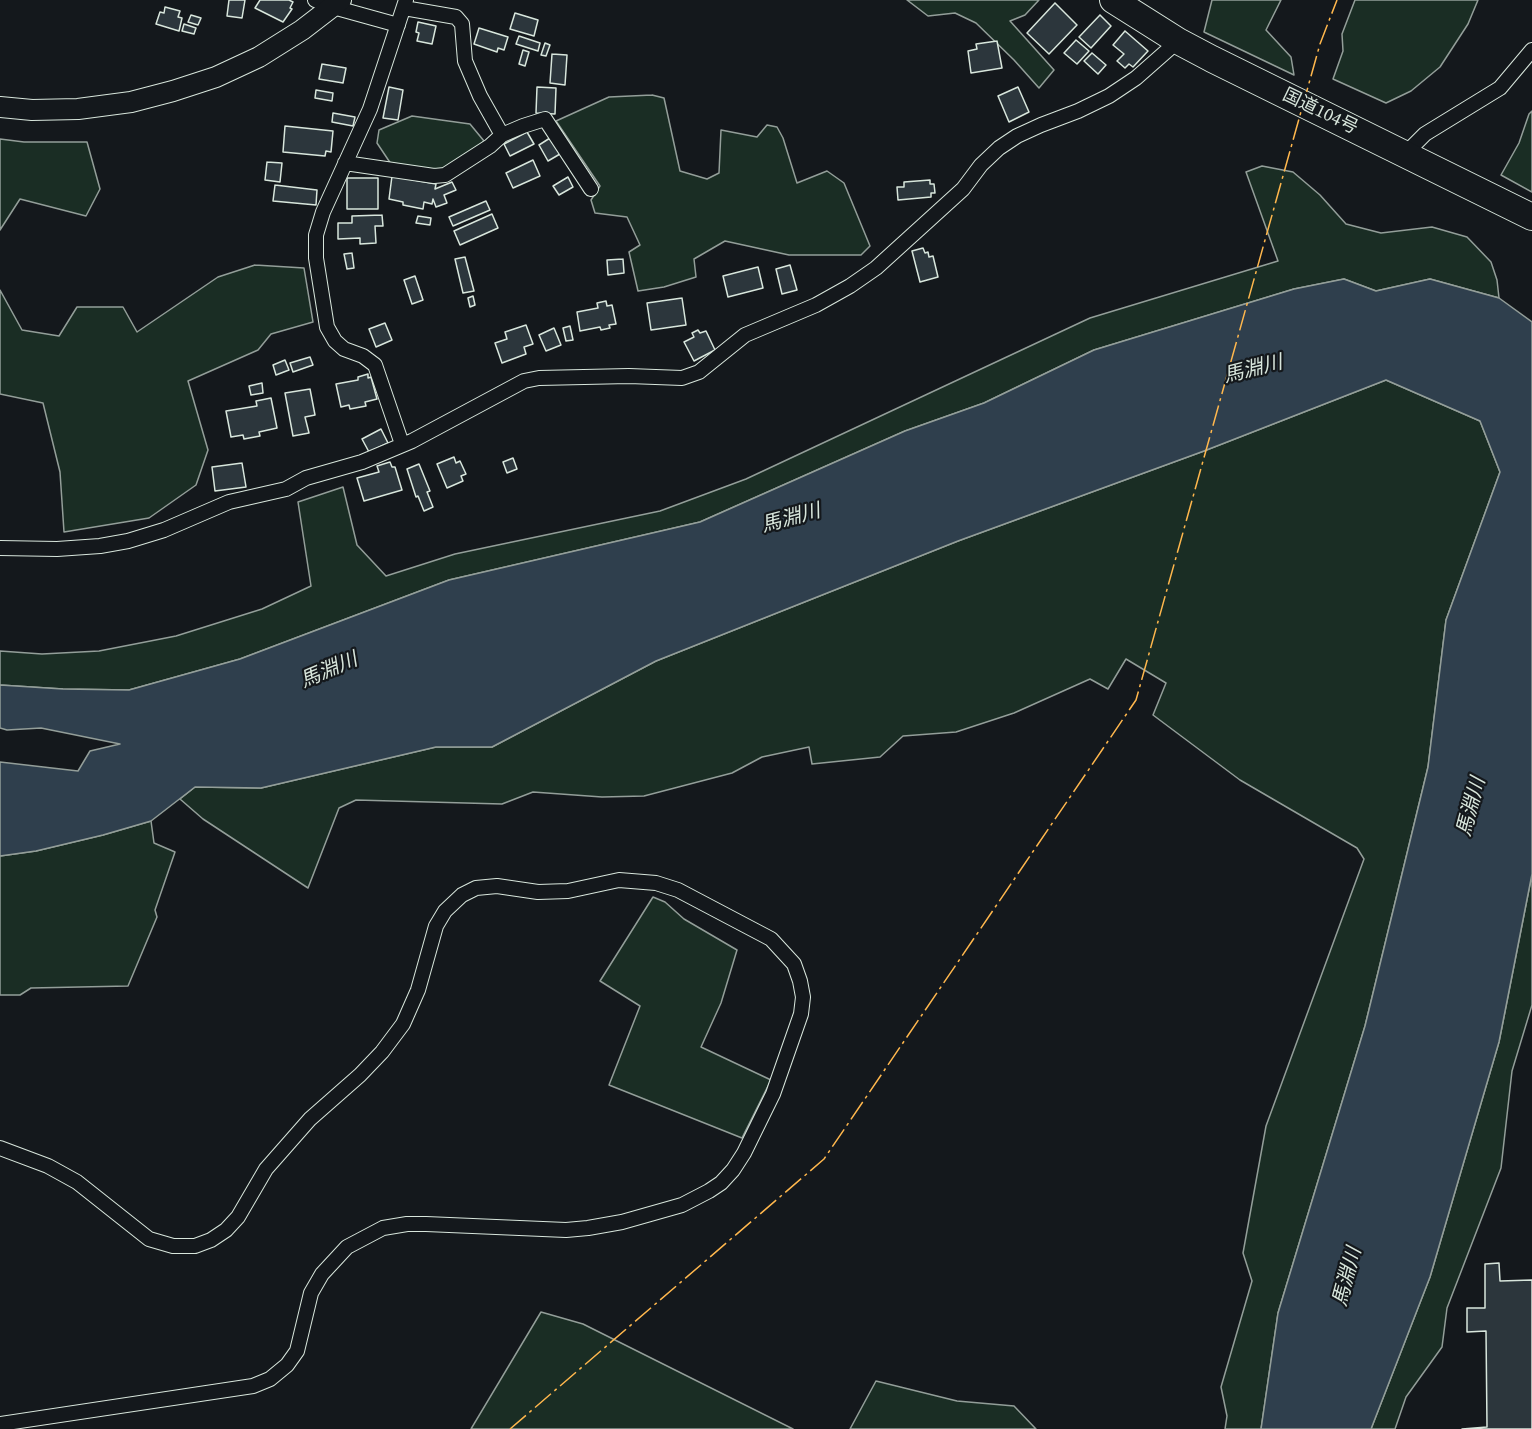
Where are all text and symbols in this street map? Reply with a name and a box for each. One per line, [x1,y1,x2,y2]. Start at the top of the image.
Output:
street label: 国道104号 [1279,85,1361,139]
water label: 馬淵川 [1221,351,1285,389]
water label: 馬淵川 [759,500,823,538]
water label: 馬淵川 [297,648,361,694]
water label: 馬淵川 [1453,775,1491,839]
water label: 馬淵川 [1329,1245,1367,1309]

